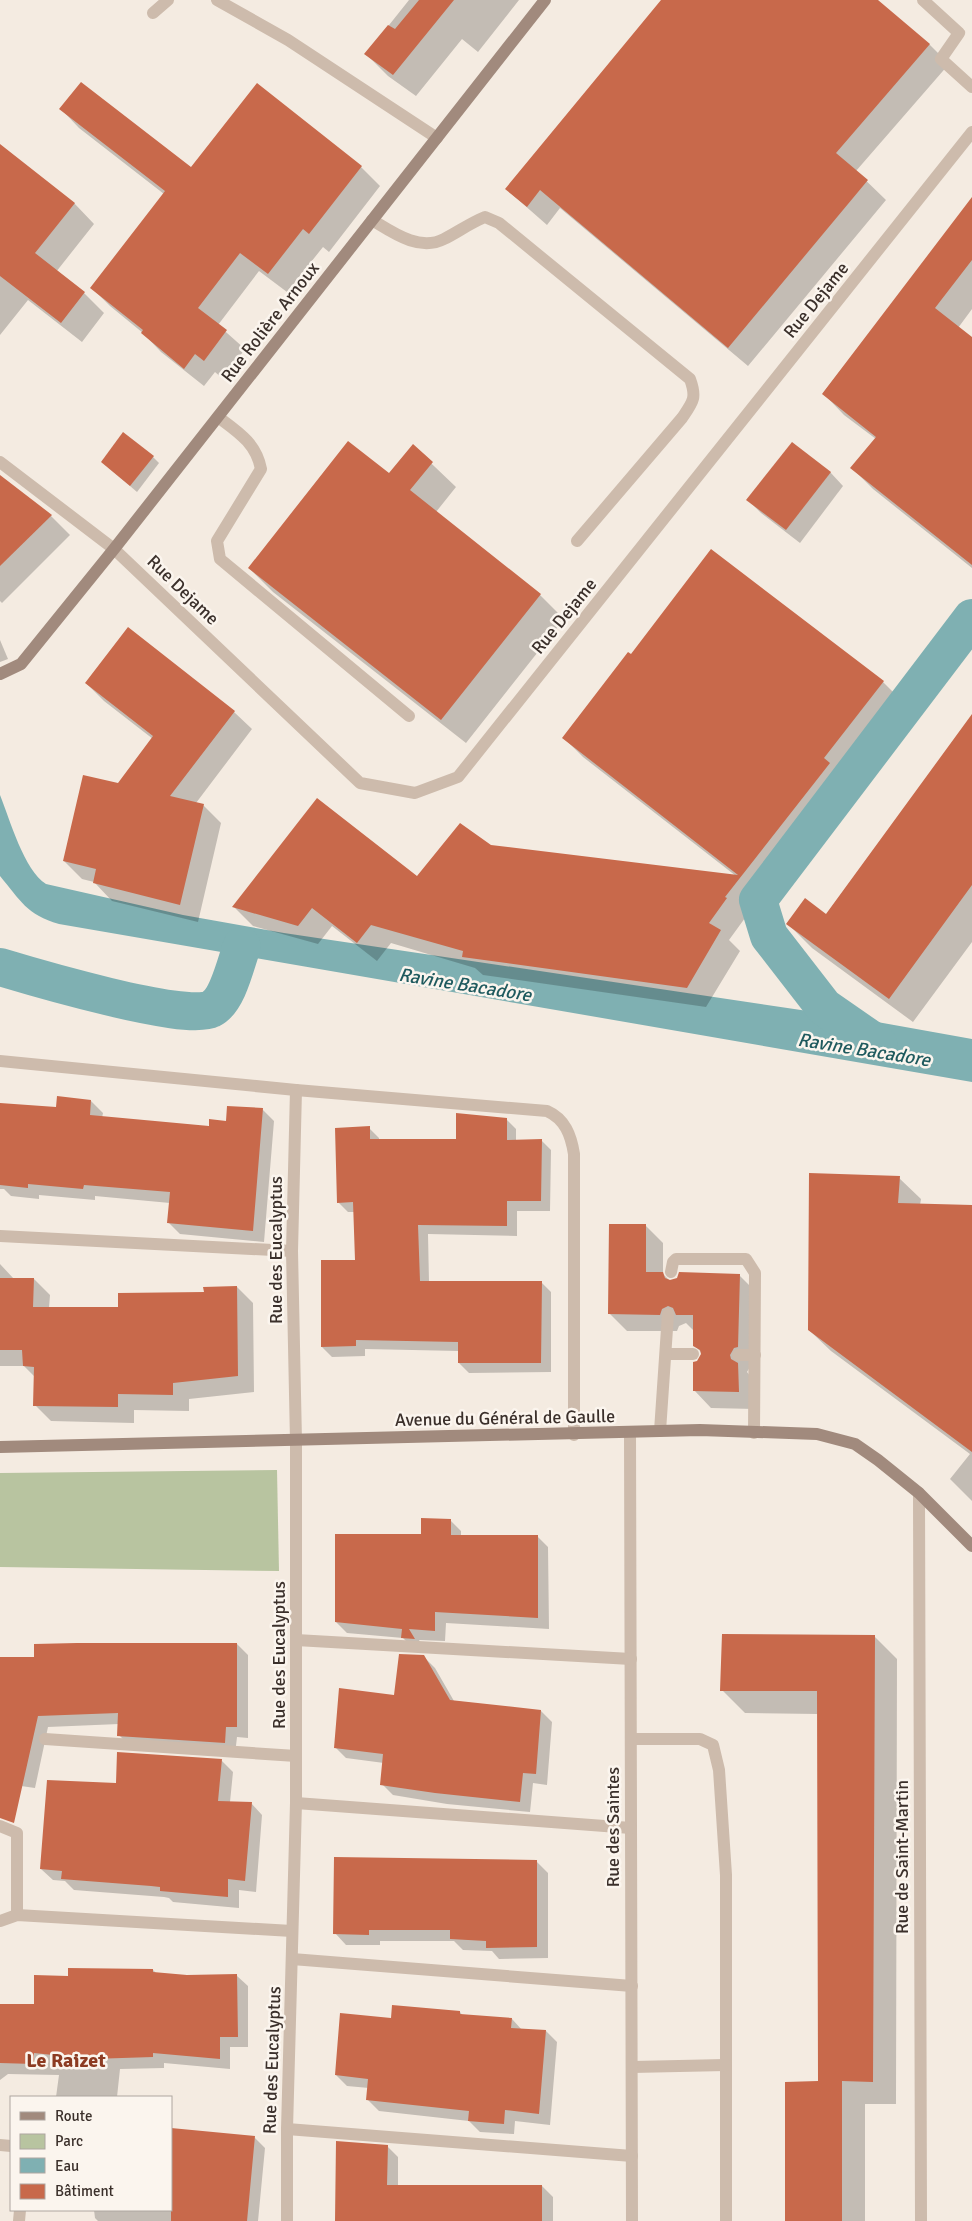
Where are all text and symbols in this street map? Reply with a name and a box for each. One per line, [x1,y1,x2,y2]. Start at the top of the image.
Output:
street label: Rue Rolière Arnoux [216,257,324,386]
street label: Rue Dejame [779,258,853,342]
street label: Rue Dejame [142,550,224,630]
street label: Rue Dejame [527,574,601,658]
water label: Ravine Bacadore [397,963,534,1008]
water label: Ravine Bacadore [796,1028,933,1073]
street label: Rue des Eucalyptus [265,1176,287,1324]
street label: Avenue du Général de Gaulle [395,1405,615,1431]
street label: Rue des Eucalyptus [268,1581,290,1729]
street label: Rue des Saintes [602,1767,624,1887]
street label: Rue de Saint-Martin [891,1780,913,1934]
street label: Rue des Eucalyptus [258,1986,286,2134]
district label: Le Raizet [26,2048,106,2073]
legend [10,2096,172,2211]
text: Route [55,2107,92,2125]
text: Parc [55,2132,83,2150]
text: Eau [55,2157,79,2175]
text: Bâtiment [55,2182,114,2200]

